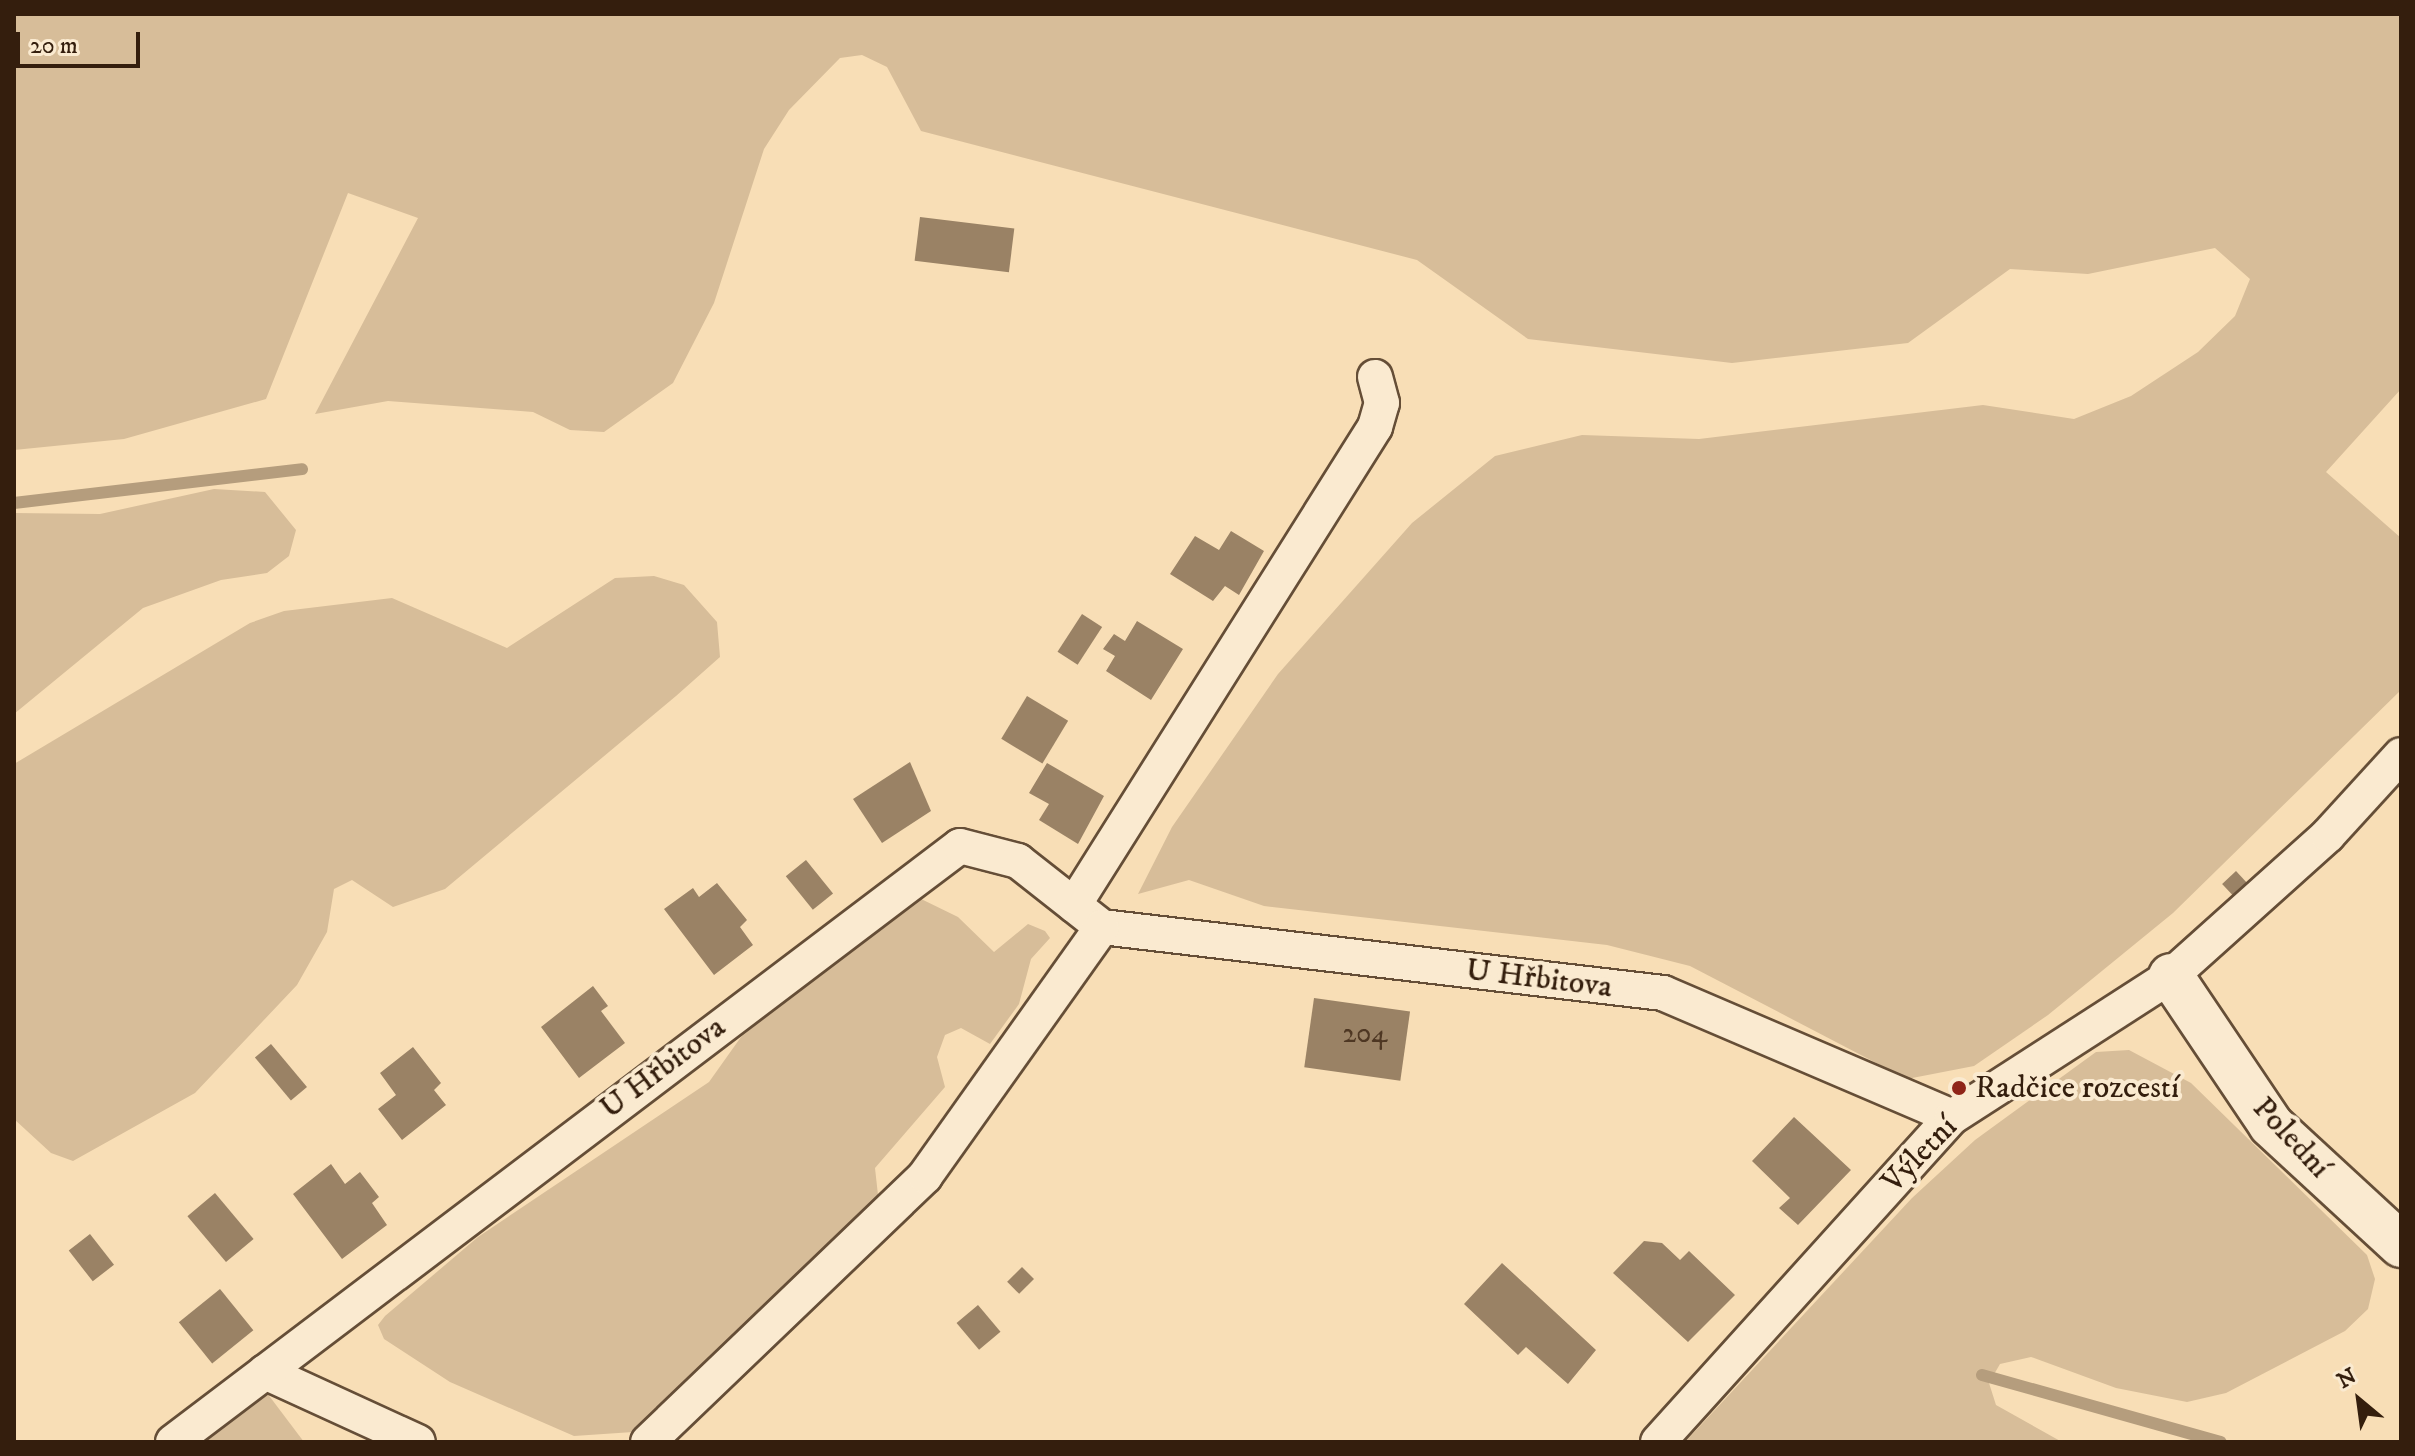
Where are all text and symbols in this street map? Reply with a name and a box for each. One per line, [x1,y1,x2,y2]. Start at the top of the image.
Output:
scale bar [20,16,144,66]
text: 20 m [30,31,78,61]
street label: U Hřbitova [1464,951,1614,1007]
street label: U Hřbitova [593,1008,733,1128]
house number: 204 [1343,1017,1387,1051]
place label: Radčice rozcestí [1975,1069,2179,1107]
marker: Radčice rozcestí [1950,1079,1968,1097]
street label: Polední [2244,1089,2338,1187]
street label: Výletní [1874,1109,1966,1201]
north arrow [2319,1360,2399,1440]
text: N [2333,1362,2362,1395]

